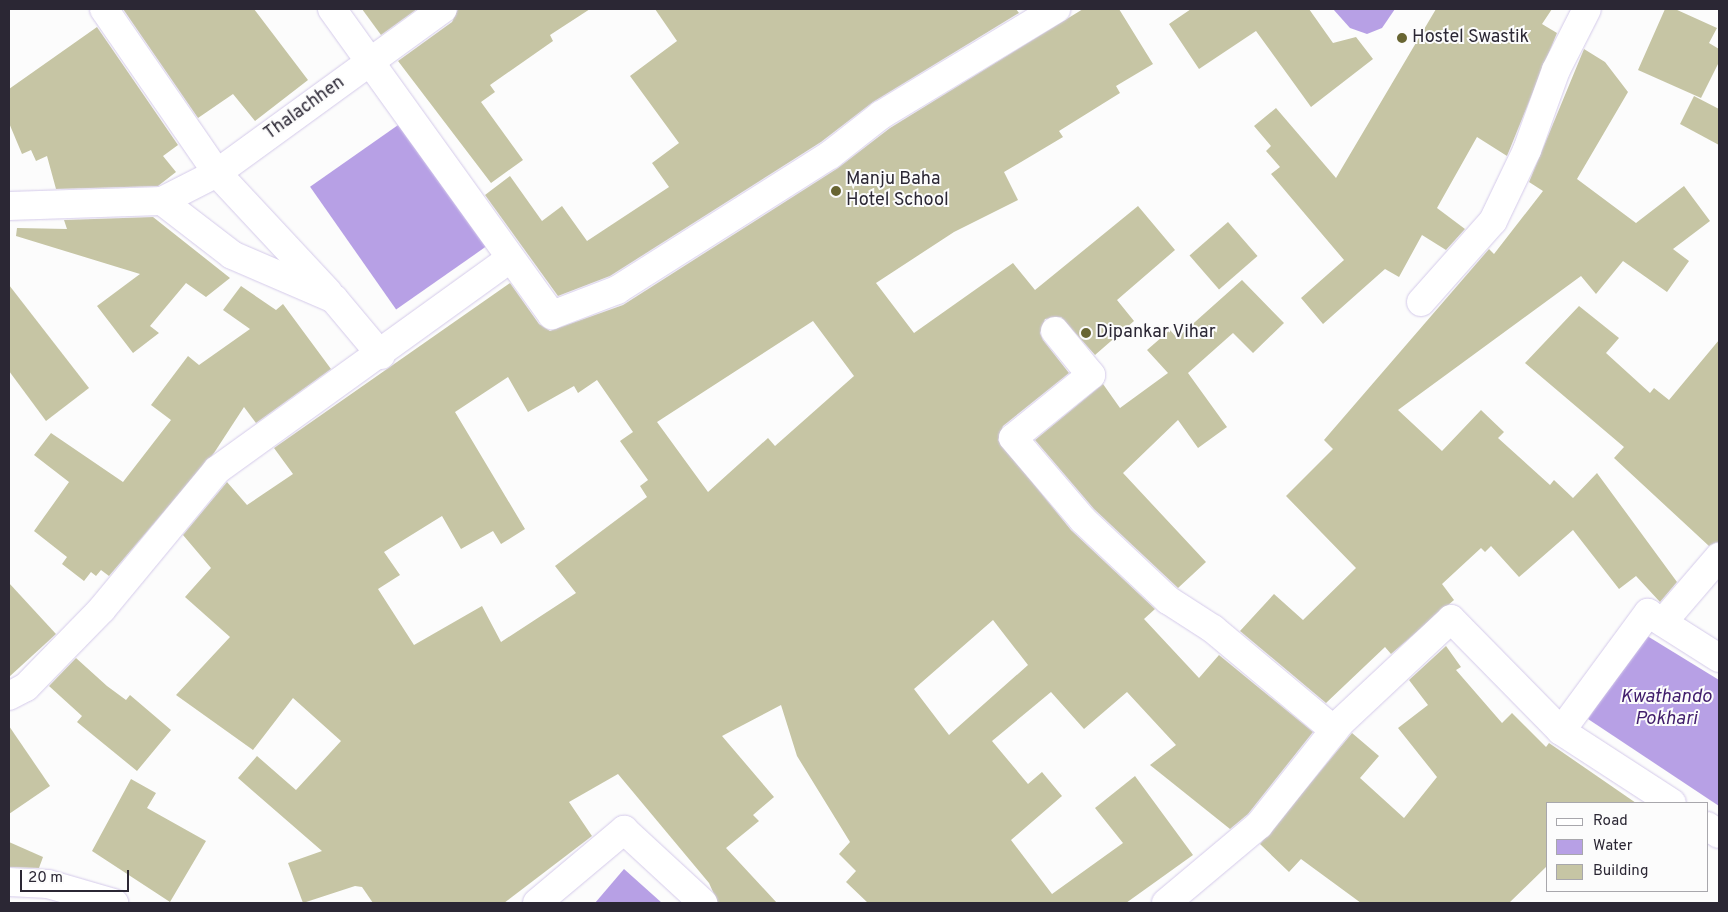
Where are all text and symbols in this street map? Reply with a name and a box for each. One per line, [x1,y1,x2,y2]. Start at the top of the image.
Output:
place label: Hostel Swastik [1412,27,1529,49]
marker: Hostel Swastik [1396,32,1408,44]
street label: Thalachhen [261,73,349,145]
place label: Manju Baha Hotel School [846,170,949,212]
marker: Manju Baha Hotel School [830,185,842,197]
place label: Dipankar Vihar [1096,322,1216,344]
marker: Dipankar Vihar [1080,327,1092,339]
water label: Kwathando Pokhari [1620,687,1712,731]
legend [1546,802,1708,892]
text: Road [1593,812,1628,831]
text: Water [1593,837,1632,856]
scale bar [22,860,131,892]
text: Building [1593,862,1648,881]
text: 20 m [28,869,63,888]

